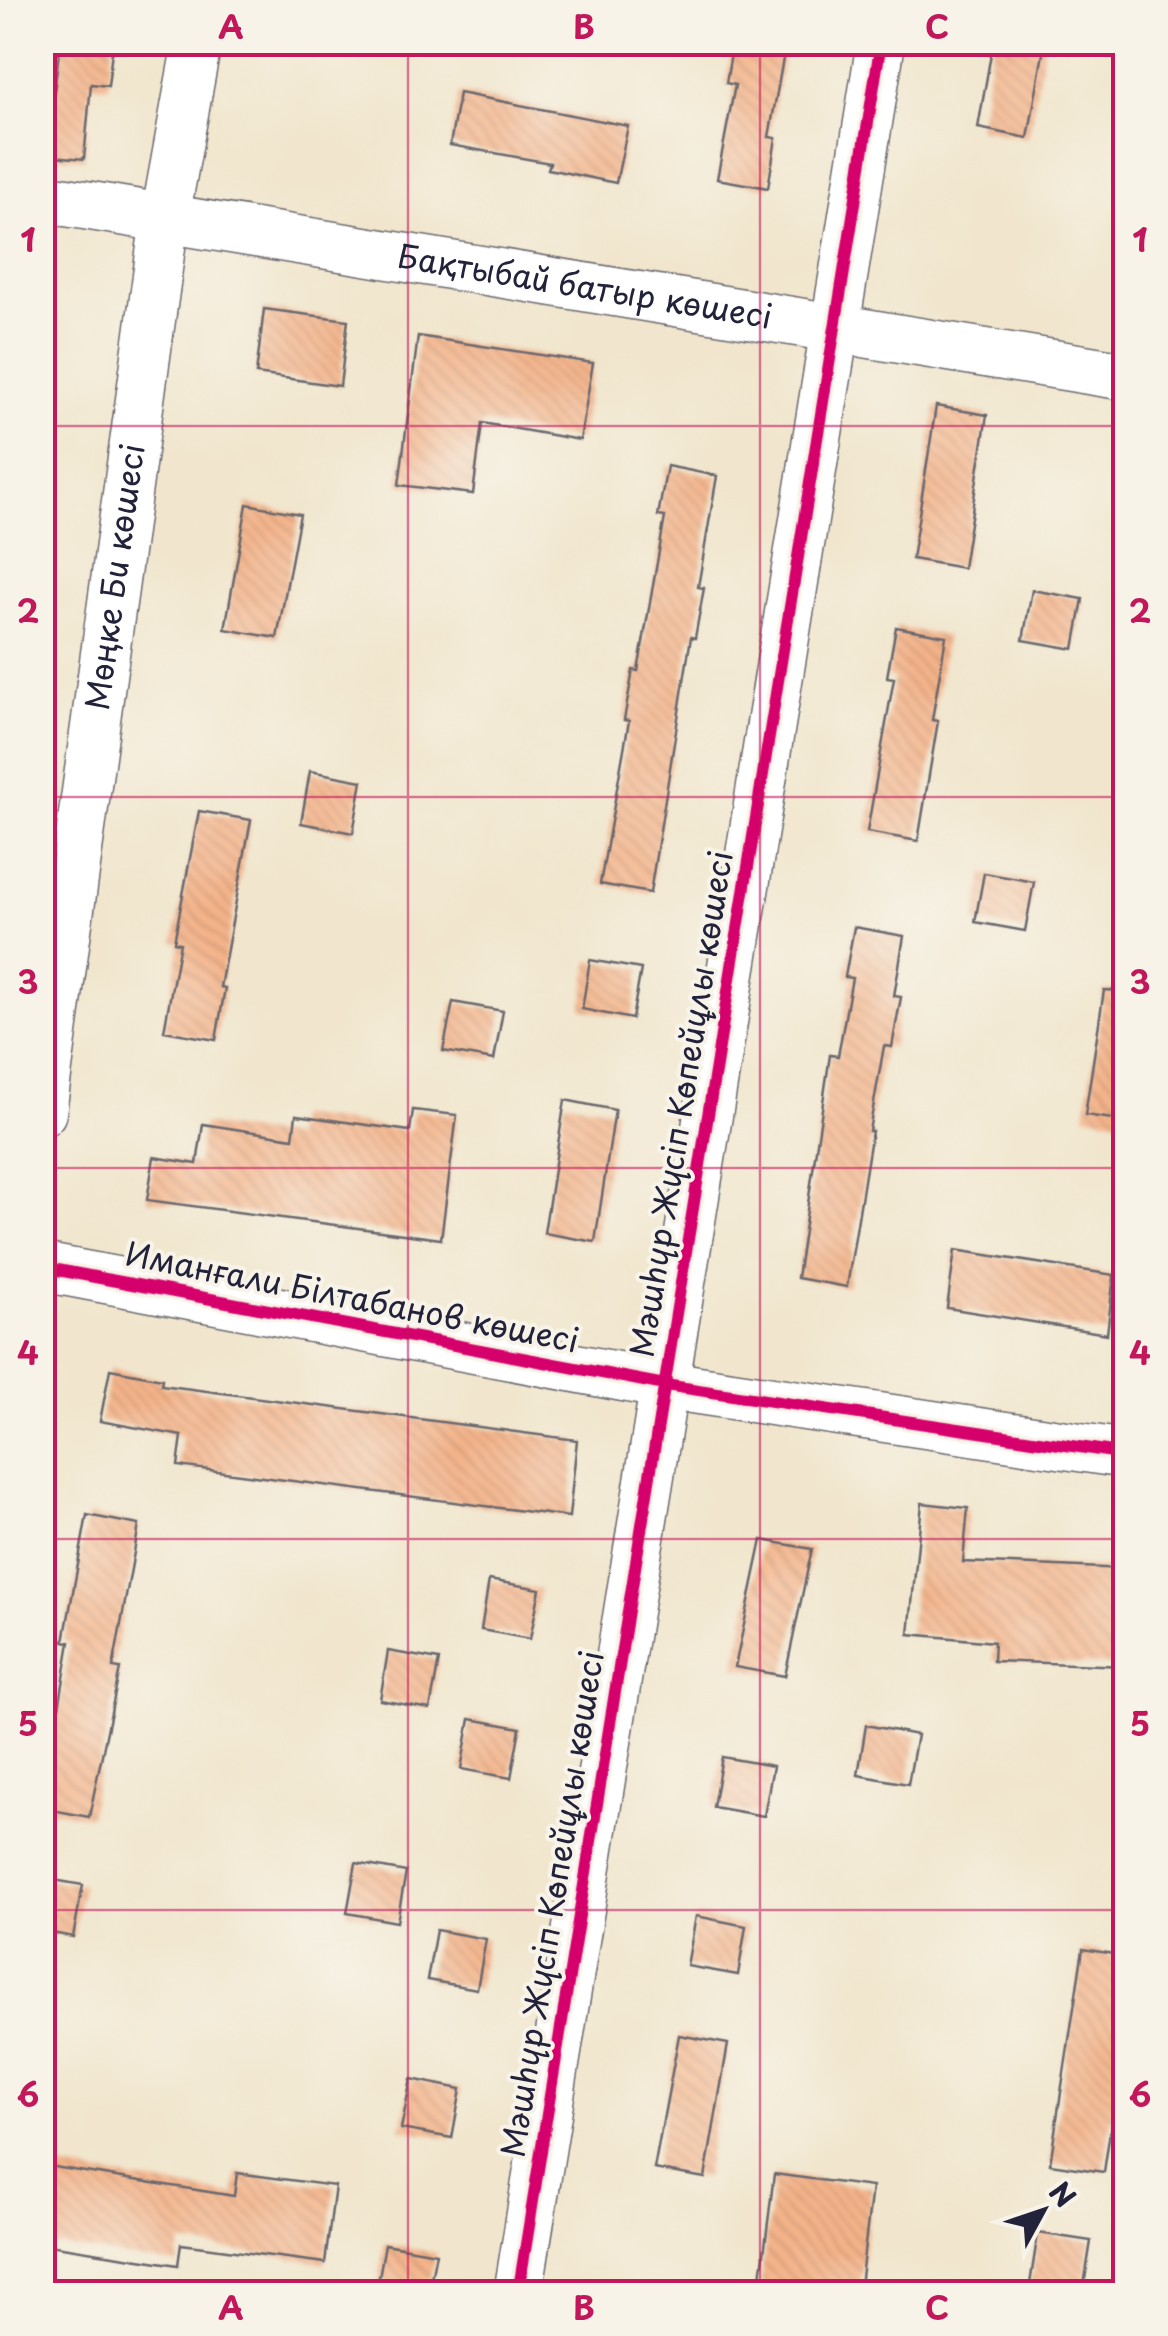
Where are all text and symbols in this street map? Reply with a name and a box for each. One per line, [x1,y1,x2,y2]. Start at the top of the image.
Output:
text: A [218,2,244,50]
text: B [573,2,595,50]
text: C [925,2,949,50]
text: 1 [20,215,36,263]
text: 1 [1132,215,1148,263]
street label: Бақтыбай батыр көшесі [394,231,776,340]
street label: Мөңке Би көшесі [72,440,156,713]
text: 2 [17,586,39,634]
text: 2 [1129,586,1151,634]
street label: Мәшһүр Жүсіп Көпейұлы көшесі [616,847,744,1360]
text: 3 [18,957,38,1005]
text: 3 [1130,957,1150,1005]
street label: Иманғали Білтабанов көшесі [122,1229,583,1364]
text: 4 [17,1328,39,1376]
text: 4 [1129,1328,1151,1376]
street label: Мәшһүр Жүсіп Көпейұлы көшесі [487,1647,615,2160]
text: 5 [18,1699,38,1747]
text: 5 [1130,1699,1150,1747]
text: 6 [17,2070,39,2118]
text: 6 [1129,2070,1151,2118]
north arrow [993,2161,1093,2261]
text: N [1040,2172,1087,2216]
text: A [218,2283,244,2331]
text: B [573,2283,595,2331]
text: C [925,2283,949,2331]

